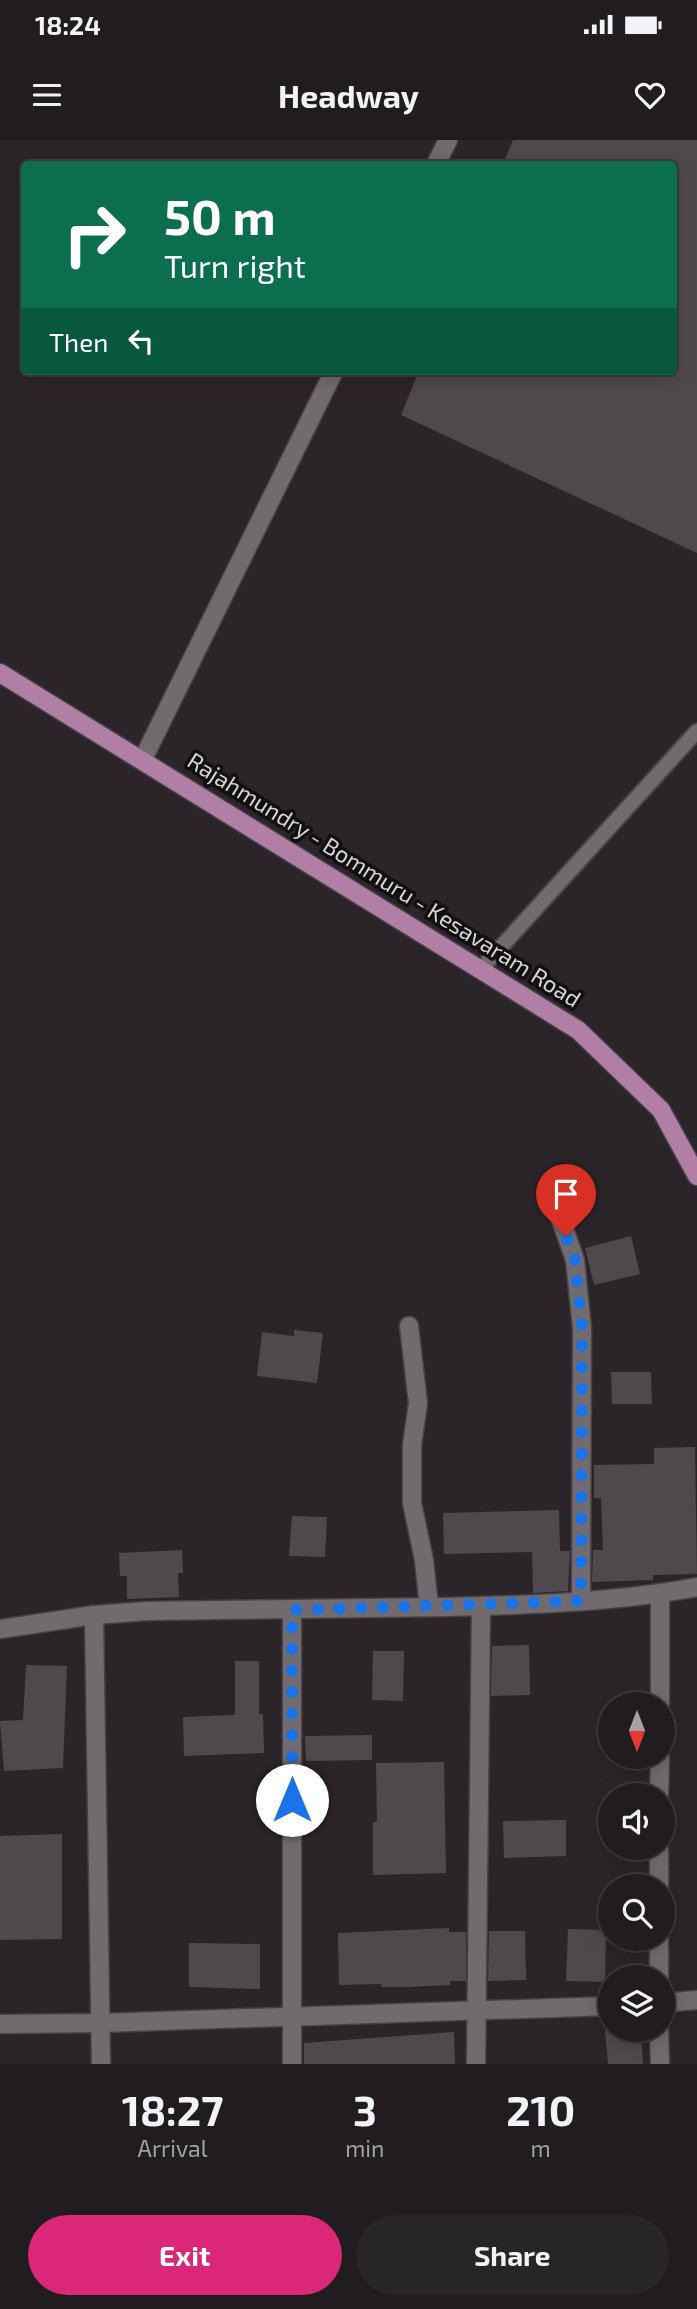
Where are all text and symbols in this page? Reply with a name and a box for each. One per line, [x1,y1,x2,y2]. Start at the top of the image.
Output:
text: 18:24 [35,9,101,40]
icon: menu [28,76,66,114]
text: Headway [278,76,419,114]
icon: heart [631,76,669,114]
text: 50 m [164,186,276,245]
icon: right [49,189,140,280]
text: Turn right [164,246,306,284]
icon: left [122,322,160,360]
text: Then [49,326,108,357]
street label: Rajahmundry - Bommuru - Kesavaram Road [183,746,586,1012]
pin [536,1164,596,1236]
icon: arrive [547,1175,585,1213]
north arrow [598,1692,676,1769]
map controls [598,1692,675,2042]
position arrow [255,1763,329,1837]
button: sound [598,1783,675,1860]
button: search [598,1874,675,1951]
button: layers [598,1965,675,2042]
text: 18:27 [122,2084,223,2134]
text: 3 [353,2084,377,2134]
text: 210 [506,2084,575,2134]
text: Arrival [138,2134,208,2162]
text: min [345,2134,384,2162]
text: m [531,2134,551,2162]
button: Exit [28,2215,342,2295]
button: Share [356,2215,669,2295]

